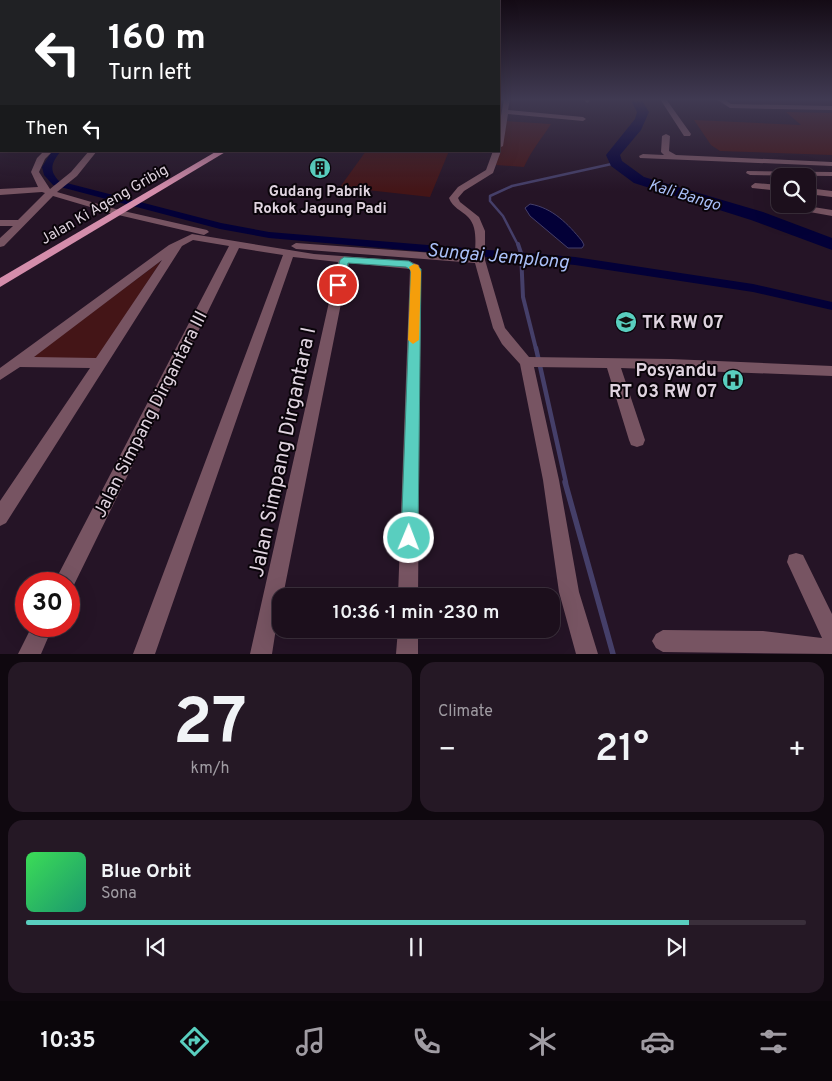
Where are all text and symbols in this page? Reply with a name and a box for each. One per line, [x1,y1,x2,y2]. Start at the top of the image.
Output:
text: 160 m [108,17,206,61]
icon: left [25,20,90,85]
text: Turn left [108,60,191,87]
icon: left [78,115,106,143]
text: Then [25,117,68,141]
building icon: Gudang Pabrik Rokok Jagung Padi [308,156,332,180]
street label: Jalan Ki Ageng Gribig [37,161,172,250]
map controls [771,168,816,213]
button: search [771,168,816,213]
water label: Kali Bango [646,176,723,216]
place label: Gudang Pabrik Rokok Jagung Padi [253,183,387,219]
water label: Sungai Jemplong [426,239,570,275]
pin [317,264,359,306]
icon: arrive [324,271,352,299]
street label: Jalan Simpang Dirgantara III [89,308,214,522]
school or university icon: TK RW 07 [614,310,638,334]
place label: TK RW 07 [642,312,723,335]
street label: Jalan Simpang Dirgantara I [244,325,323,580]
place label: Posyandu RT 03 RW 07 [609,360,717,404]
hospital icon: Posyandu RT 03 RW 07 [721,368,745,392]
position arrow [382,511,434,563]
speed limit sign: 30 [15,572,80,637]
text: 10:36 · 1 min · 230 m [333,601,499,625]
text: 27 [173,685,247,767]
text: Climate [438,702,493,722]
text: 21° [595,726,649,775]
text: − [438,733,456,769]
text: + [788,733,806,769]
text: km/h [191,759,229,779]
text: Blue Orbit [101,860,191,884]
text: Sona [101,884,137,904]
icon: previous [142,933,170,961]
icon: pause [402,933,430,961]
icon: next [662,933,690,961]
icon: directions [177,1024,212,1059]
icon: music [293,1024,328,1059]
icon: phone [409,1024,444,1059]
icon: climate [525,1024,560,1059]
icon: car [640,1024,675,1059]
icon: filters [756,1024,791,1059]
text: 10:35 [40,1028,96,1055]

